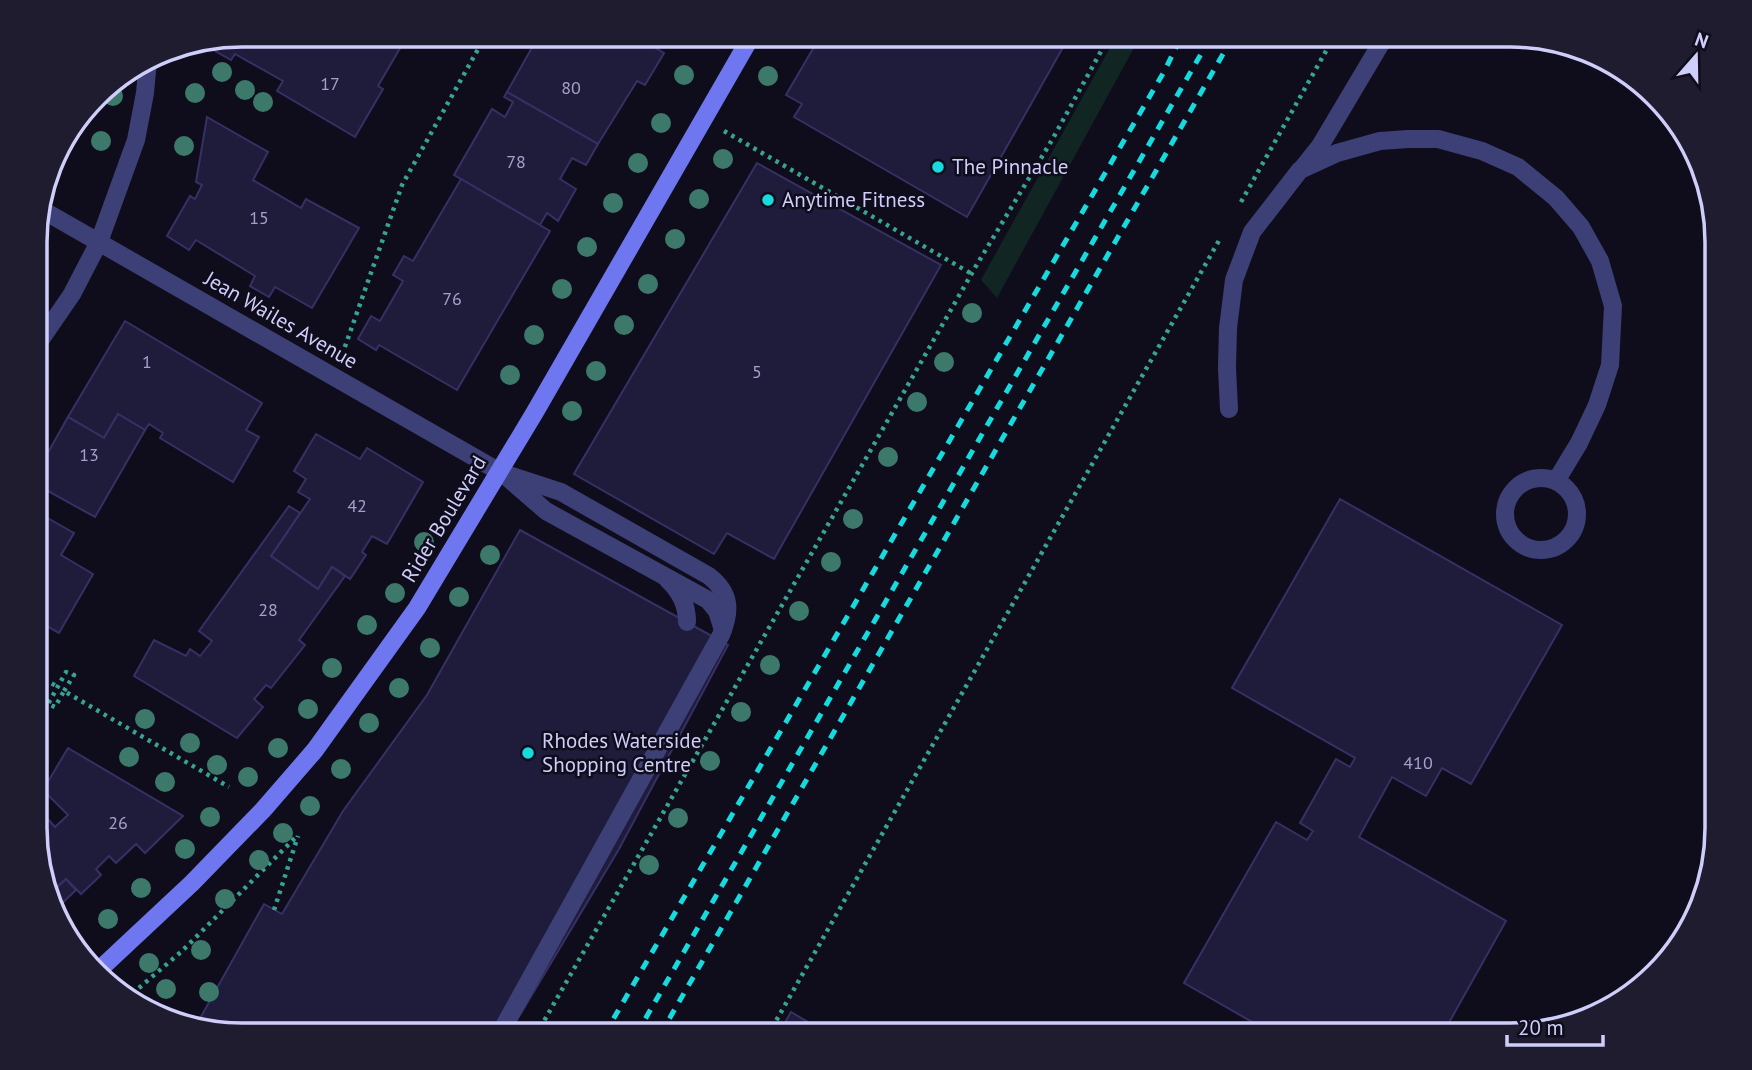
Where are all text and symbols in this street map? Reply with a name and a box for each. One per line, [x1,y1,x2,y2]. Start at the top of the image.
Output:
north arrow [1661,21,1731,91]
text: N [1692,27,1712,53]
house number: 17 [320,72,340,95]
house number: 80 [561,76,581,99]
house number: 78 [506,150,526,173]
place label: The Pinnacle [952,153,1068,180]
marker: The Pinnacle [930,159,946,175]
place label: Anytime Fitness [782,186,925,213]
marker: Anytime Fitness [760,192,776,208]
house number: 15 [249,206,269,229]
street label: Jean Wailes Avenue [199,264,363,374]
house number: 76 [442,287,462,310]
house number: 1 [142,350,152,373]
house number: 5 [752,360,762,383]
house number: 13 [79,443,99,466]
street label: Rider Boulevard [395,451,492,587]
house number: 42 [347,494,367,517]
house number: 28 [258,598,278,621]
place label: Rhodes Waterside Shopping Centre [542,727,701,778]
marker: Rhodes Waterside Shopping Centre [520,745,536,761]
house number: 410 [1403,751,1433,774]
house number: 26 [108,811,128,834]
scale bar [1507,1004,1603,1048]
text: 20 m [1518,1014,1564,1041]

